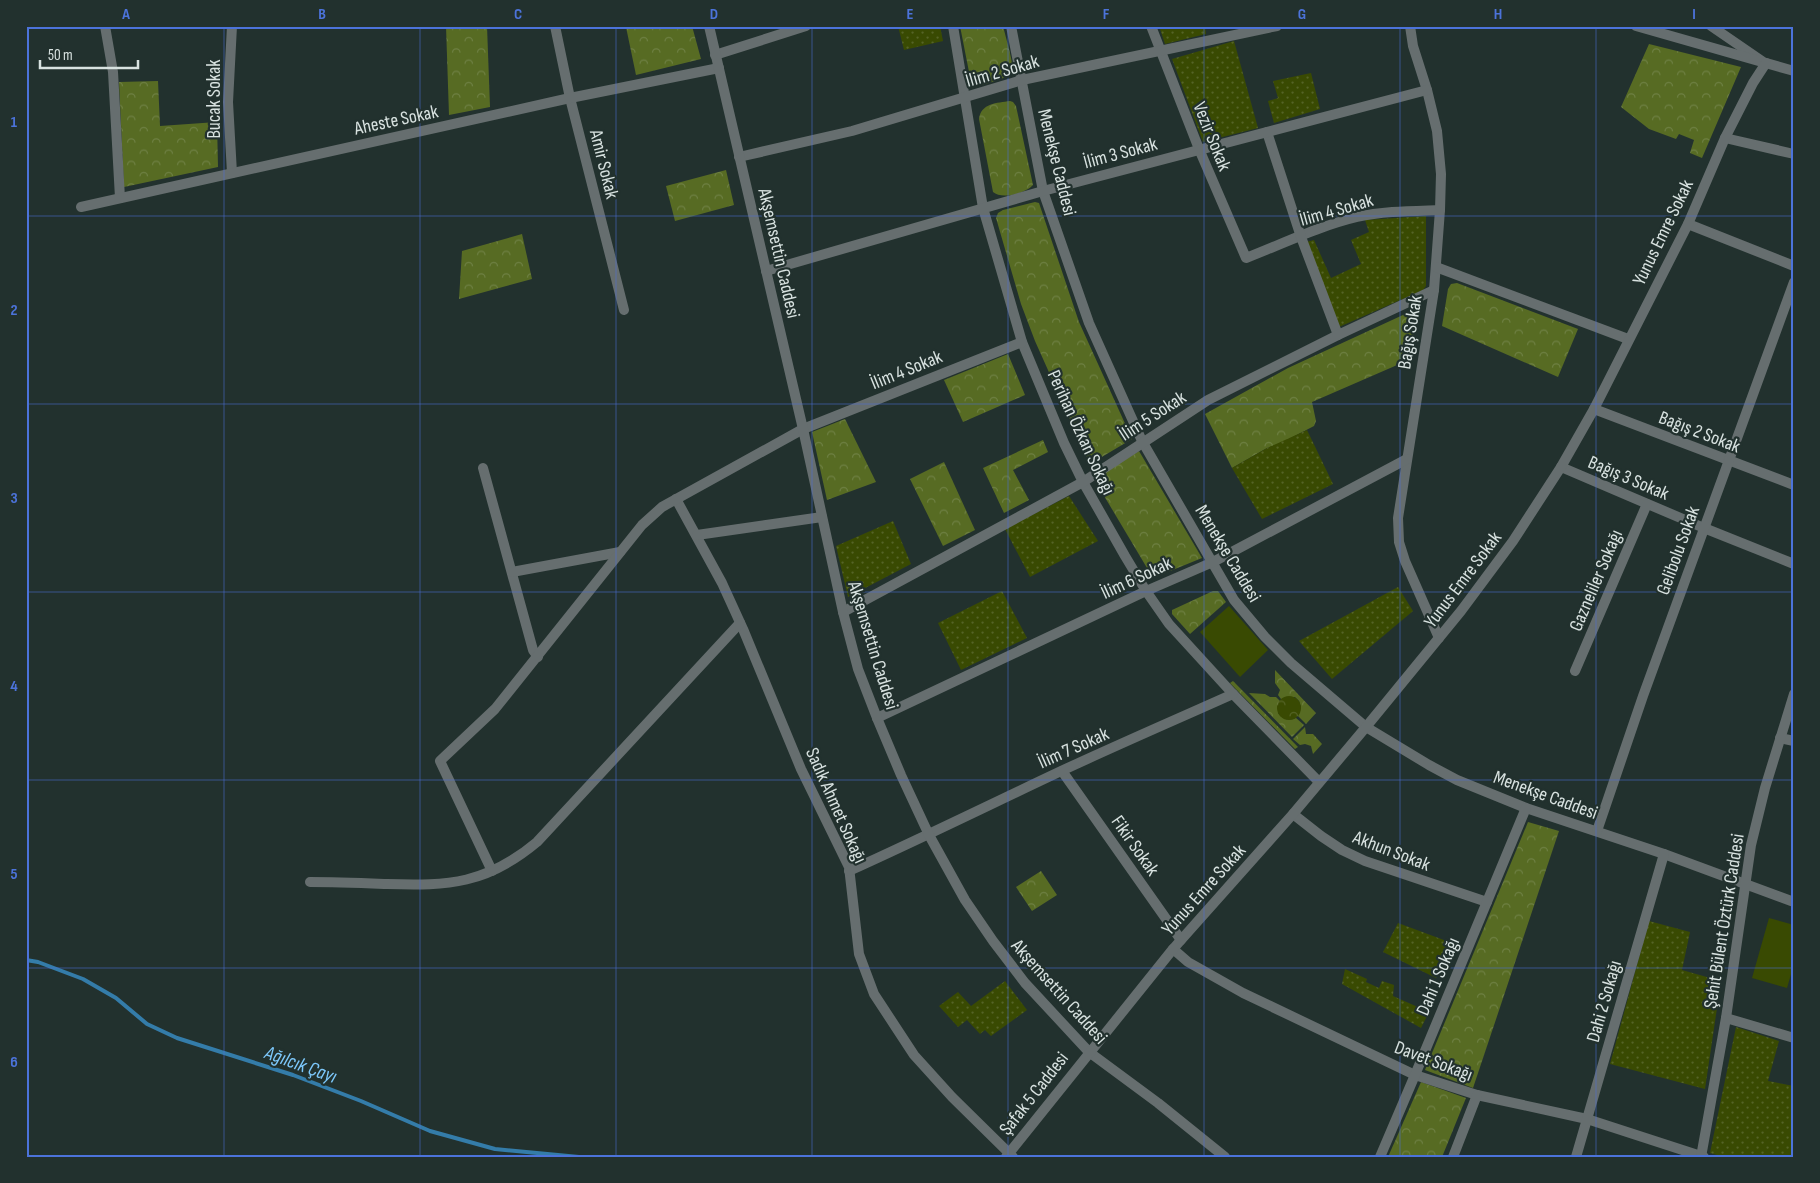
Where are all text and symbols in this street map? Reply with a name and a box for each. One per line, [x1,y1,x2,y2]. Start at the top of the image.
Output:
text: A [121,5,130,24]
text: B [318,5,326,24]
text: C [514,5,522,24]
text: D [710,5,718,24]
text: E [907,5,914,24]
text: F [1103,5,1110,24]
text: G [1298,5,1306,24]
text: H [1494,5,1502,24]
text: I [1692,5,1696,24]
scale bar [40,38,138,70]
text: 50 m [48,46,73,65]
street label: İlim 2 Sokak [963,50,1042,93]
street label: Bucak Sokak [203,59,226,139]
street label: Vezir Sokak [1187,99,1236,175]
street label: Aheste Sokak [351,100,441,141]
street label: Menekşe Caddesi [1032,107,1081,218]
text: 1 [11,113,18,132]
street label: Amir Sokak [584,126,623,202]
street label: İlim 3 Sokak [1081,132,1160,174]
street label: Yunus Emre Sokak [1628,175,1699,289]
street label: Akşemsettin Caddesi [752,185,805,321]
street label: İlim 4 Sokak [1297,189,1377,232]
street label: Bağış Sokak [1393,293,1428,371]
text: 2 [10,301,18,320]
street label: İlim 4 Sokak [867,345,946,395]
street label: Perihan Özkan Sokağı [1042,367,1120,499]
street label: İlim 5 Sokak [1115,386,1191,446]
street label: Bağış 2 Sokak [1655,406,1744,459]
street label: Bağış 3 Sokak [1585,451,1673,506]
text: 3 [10,489,18,508]
street label: Menekşe Caddesi [1190,501,1266,607]
street label: Gelibolu Sokak [1652,502,1705,598]
street label: Gazneliler Sokağı [1565,526,1628,635]
street label: Yunus Emre Sokak [1419,527,1507,633]
street label: İlim 6 Sokak [1097,552,1176,605]
street label: Akşemsettin Caddesi [842,578,903,712]
text: 4 [10,677,18,696]
street label: İlim 7 Sokak [1035,722,1113,774]
street label: Sadık Ahmet Sokağı [800,744,871,867]
street label: Menekşe Caddesi [1490,766,1601,825]
street label: Fikir Sokak [1106,811,1164,881]
street label: Akhun Sokak [1349,826,1434,877]
street label: Şehit Bülent Öztürk Caddesi [1699,832,1750,1010]
street label: Yunus Emre Sokak [1157,839,1252,940]
text: 5 [10,865,18,884]
street label: Akşemsettin Caddesi [1005,934,1112,1049]
street label: Dahi 1 Sokağı [1412,934,1465,1019]
street label: Dahi 2 Sokağı [1582,958,1627,1045]
street label: Davet Sokağı [1391,1036,1476,1087]
water label: Ağılcık Çayı [261,1041,340,1089]
street label: Şafak 5 Caddesi [995,1048,1074,1140]
text: 6 [10,1053,18,1072]

